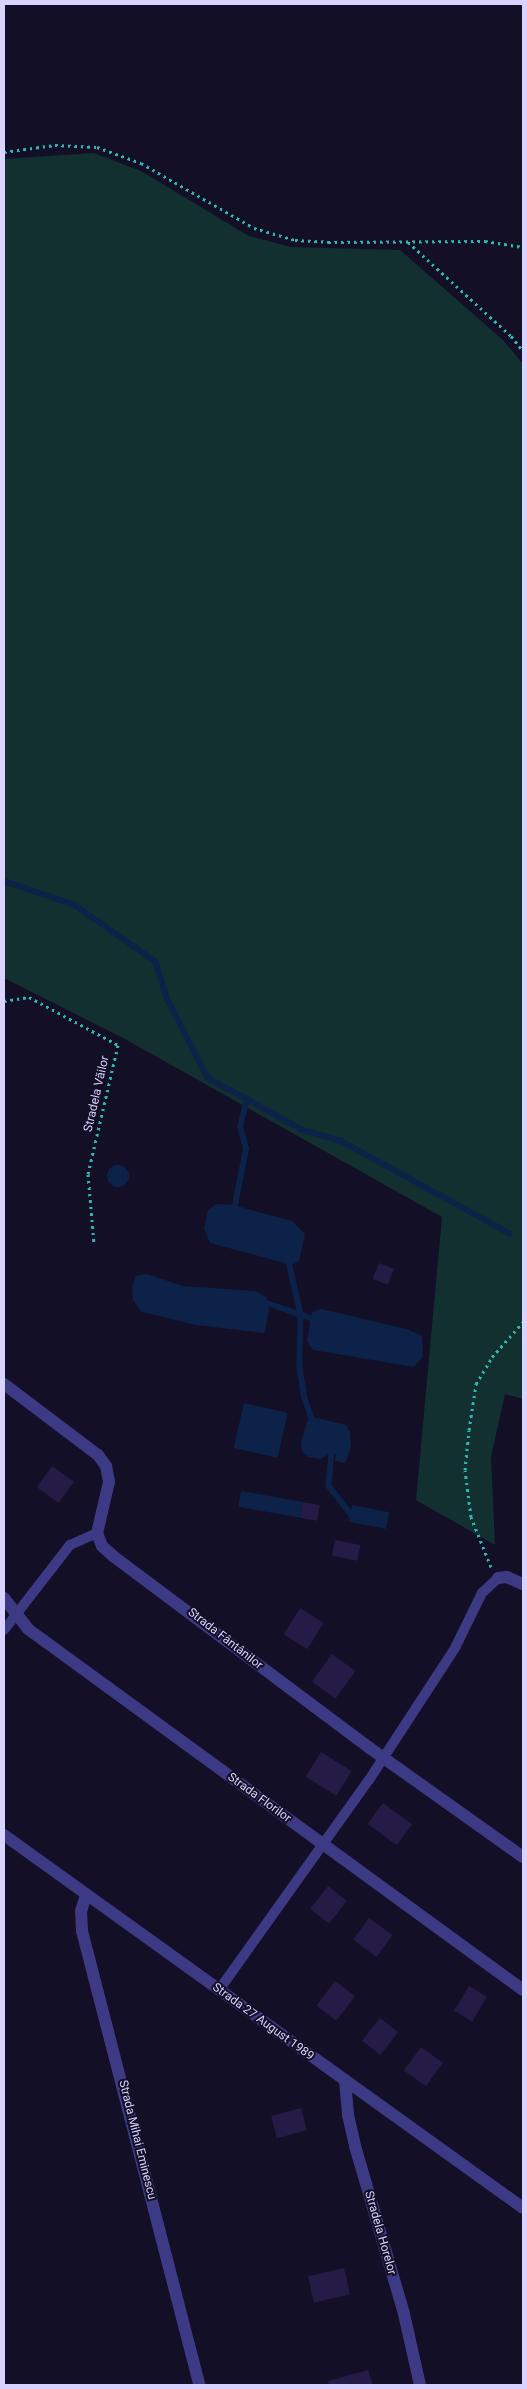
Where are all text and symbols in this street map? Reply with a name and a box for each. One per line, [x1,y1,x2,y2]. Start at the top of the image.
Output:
street label: Stradela Văilor [81,1055,113,1133]
street label: Strada Fântânilor [185,1605,265,1673]
street label: Strada Florilor [224,1770,294,1826]
street label: Strada 27 August 1989 [209,1980,317,2064]
street label: Strada Mihai Eminescu [115,2079,159,2201]
street label: Stradela Horelor [361,2189,399,2277]

